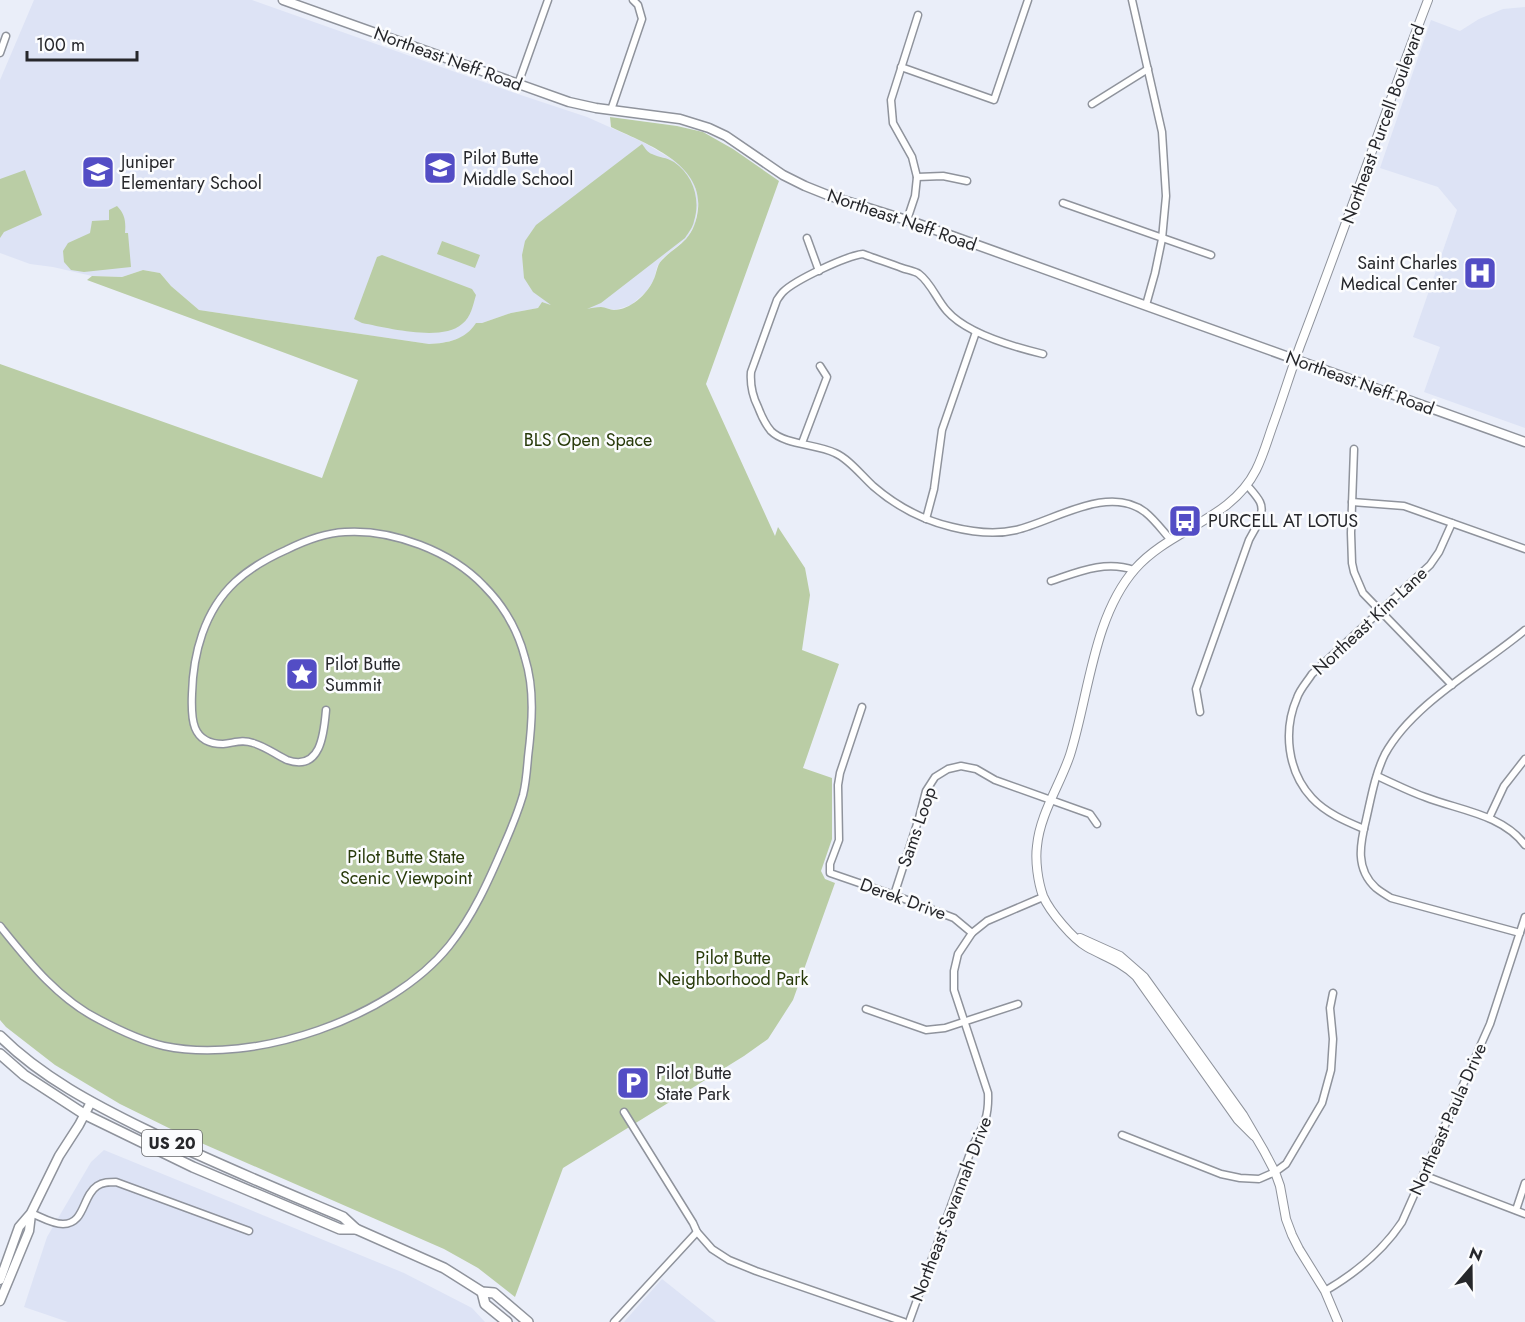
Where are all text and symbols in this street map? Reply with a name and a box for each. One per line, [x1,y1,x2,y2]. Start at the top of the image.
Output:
street label: Northeast Neff Road [370,20,526,98]
street label: Northeast Purcell Boulevard [1335,21,1431,227]
scale bar [27,24,136,62]
text: 100 m [36,32,85,58]
place label: Pilot Butte Middle School [463,145,573,192]
place label: Juniper Elementary School [119,149,262,196]
school or university icon: Pilot Butte Middle School [422,150,458,186]
school or university icon: Juniper Elementary School [80,154,116,190]
street label: Northeast Neff Road [824,182,980,258]
place label: Saint Charles Medical Center [1341,250,1458,297]
hospital icon: Saint Charles Medical Center [1462,255,1498,291]
street label: Northeast Neff Road [1282,344,1438,422]
park label: BLS Open Space [524,427,652,453]
bus stop icon: PURCELL AT LOTUS [1167,503,1203,539]
place label: PURCELL AT LOTUS [1208,508,1358,534]
street label: Northeast Kim Lane [1307,561,1433,681]
place label: Pilot Butte Summit [325,651,401,698]
place icon: Pilot Butte Summit [284,656,320,692]
street label: Sams Loop [891,783,943,871]
park label: Pilot Butte State Scenic Viewpoint [340,844,473,891]
street label: Derek Drive [856,871,950,927]
park label: Pilot Butte Neighborhood Park [658,945,808,992]
street label: Northeast Paula Drive [1403,1039,1493,1199]
place label: Pilot Butte State Park [656,1060,732,1107]
parking icon: Pilot Butte State Park [615,1065,651,1101]
street label: Northeast Savannah Drive [904,1113,998,1305]
road number: US 20 [142,1130,202,1156]
north arrow [1441,1238,1501,1298]
text: N [1466,1241,1486,1267]

